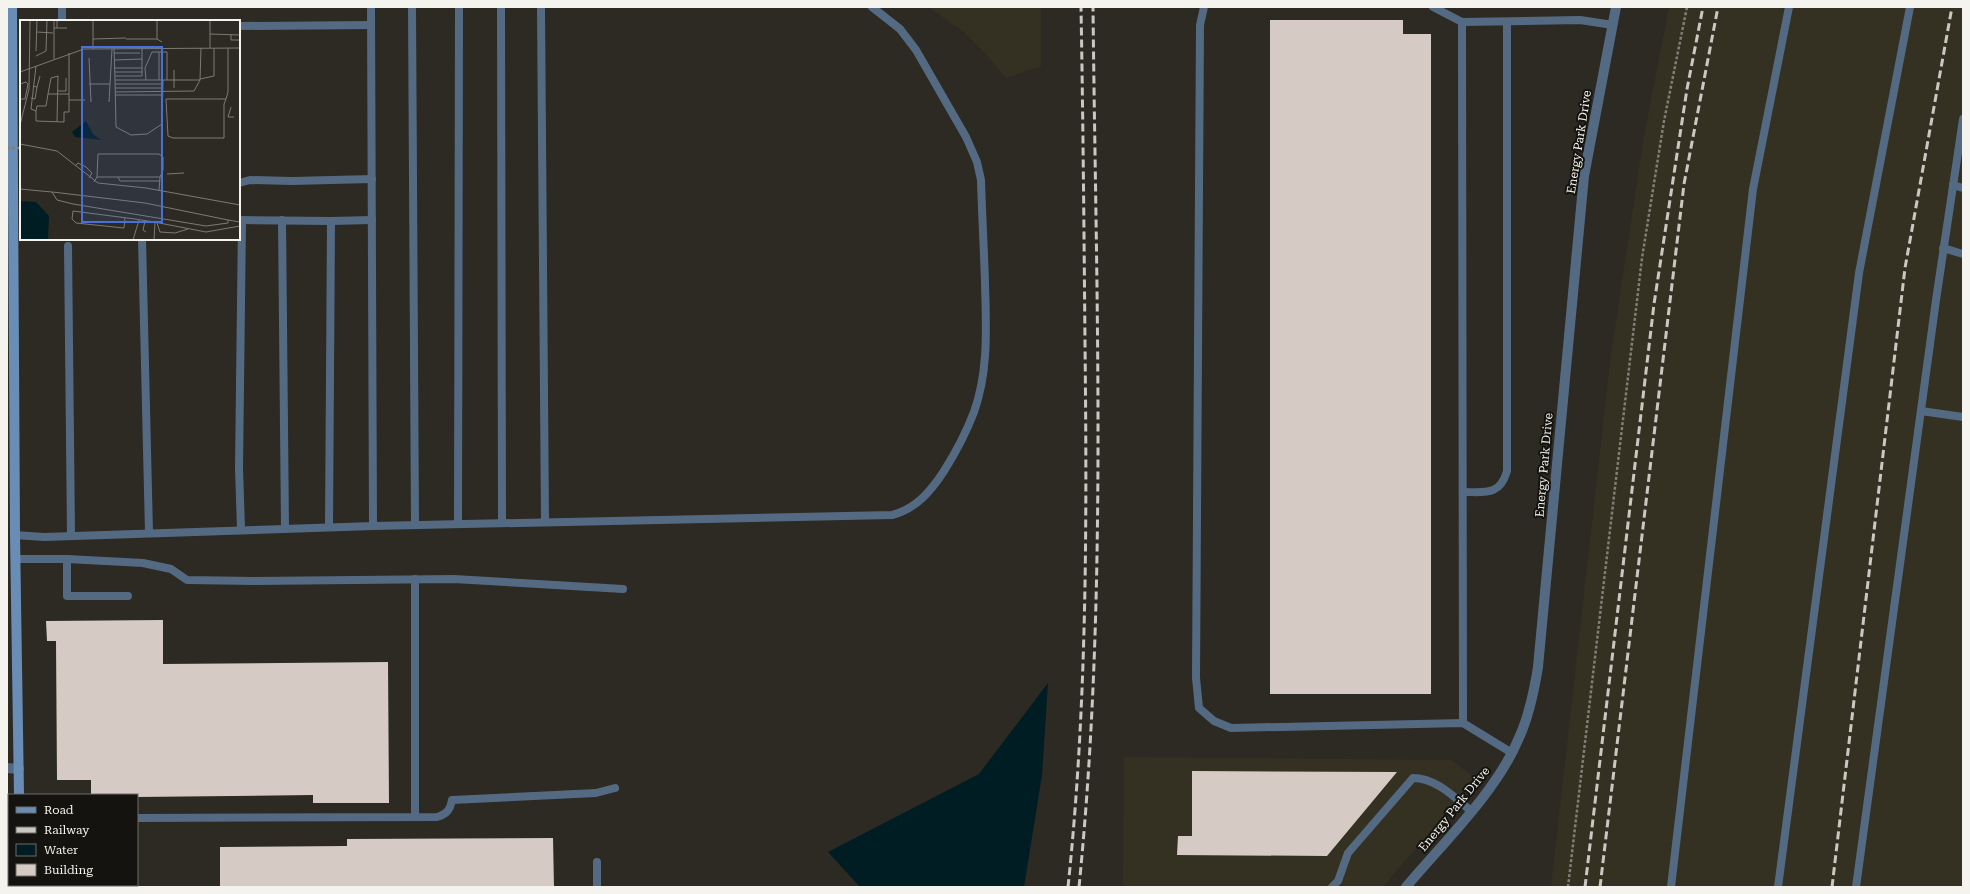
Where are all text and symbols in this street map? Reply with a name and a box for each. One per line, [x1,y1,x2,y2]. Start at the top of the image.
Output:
inset map [20,20,240,240]
street label: Energy Park Drive [1564,89,1594,195]
street label: Energy Park Drive [1532,412,1556,518]
street label: Energy Park Drive [1416,764,1493,854]
legend [8,794,138,886]
text: Road [44,803,74,817]
text: Railway [44,823,90,837]
text: Water [44,843,78,857]
text: Building [44,863,93,877]

